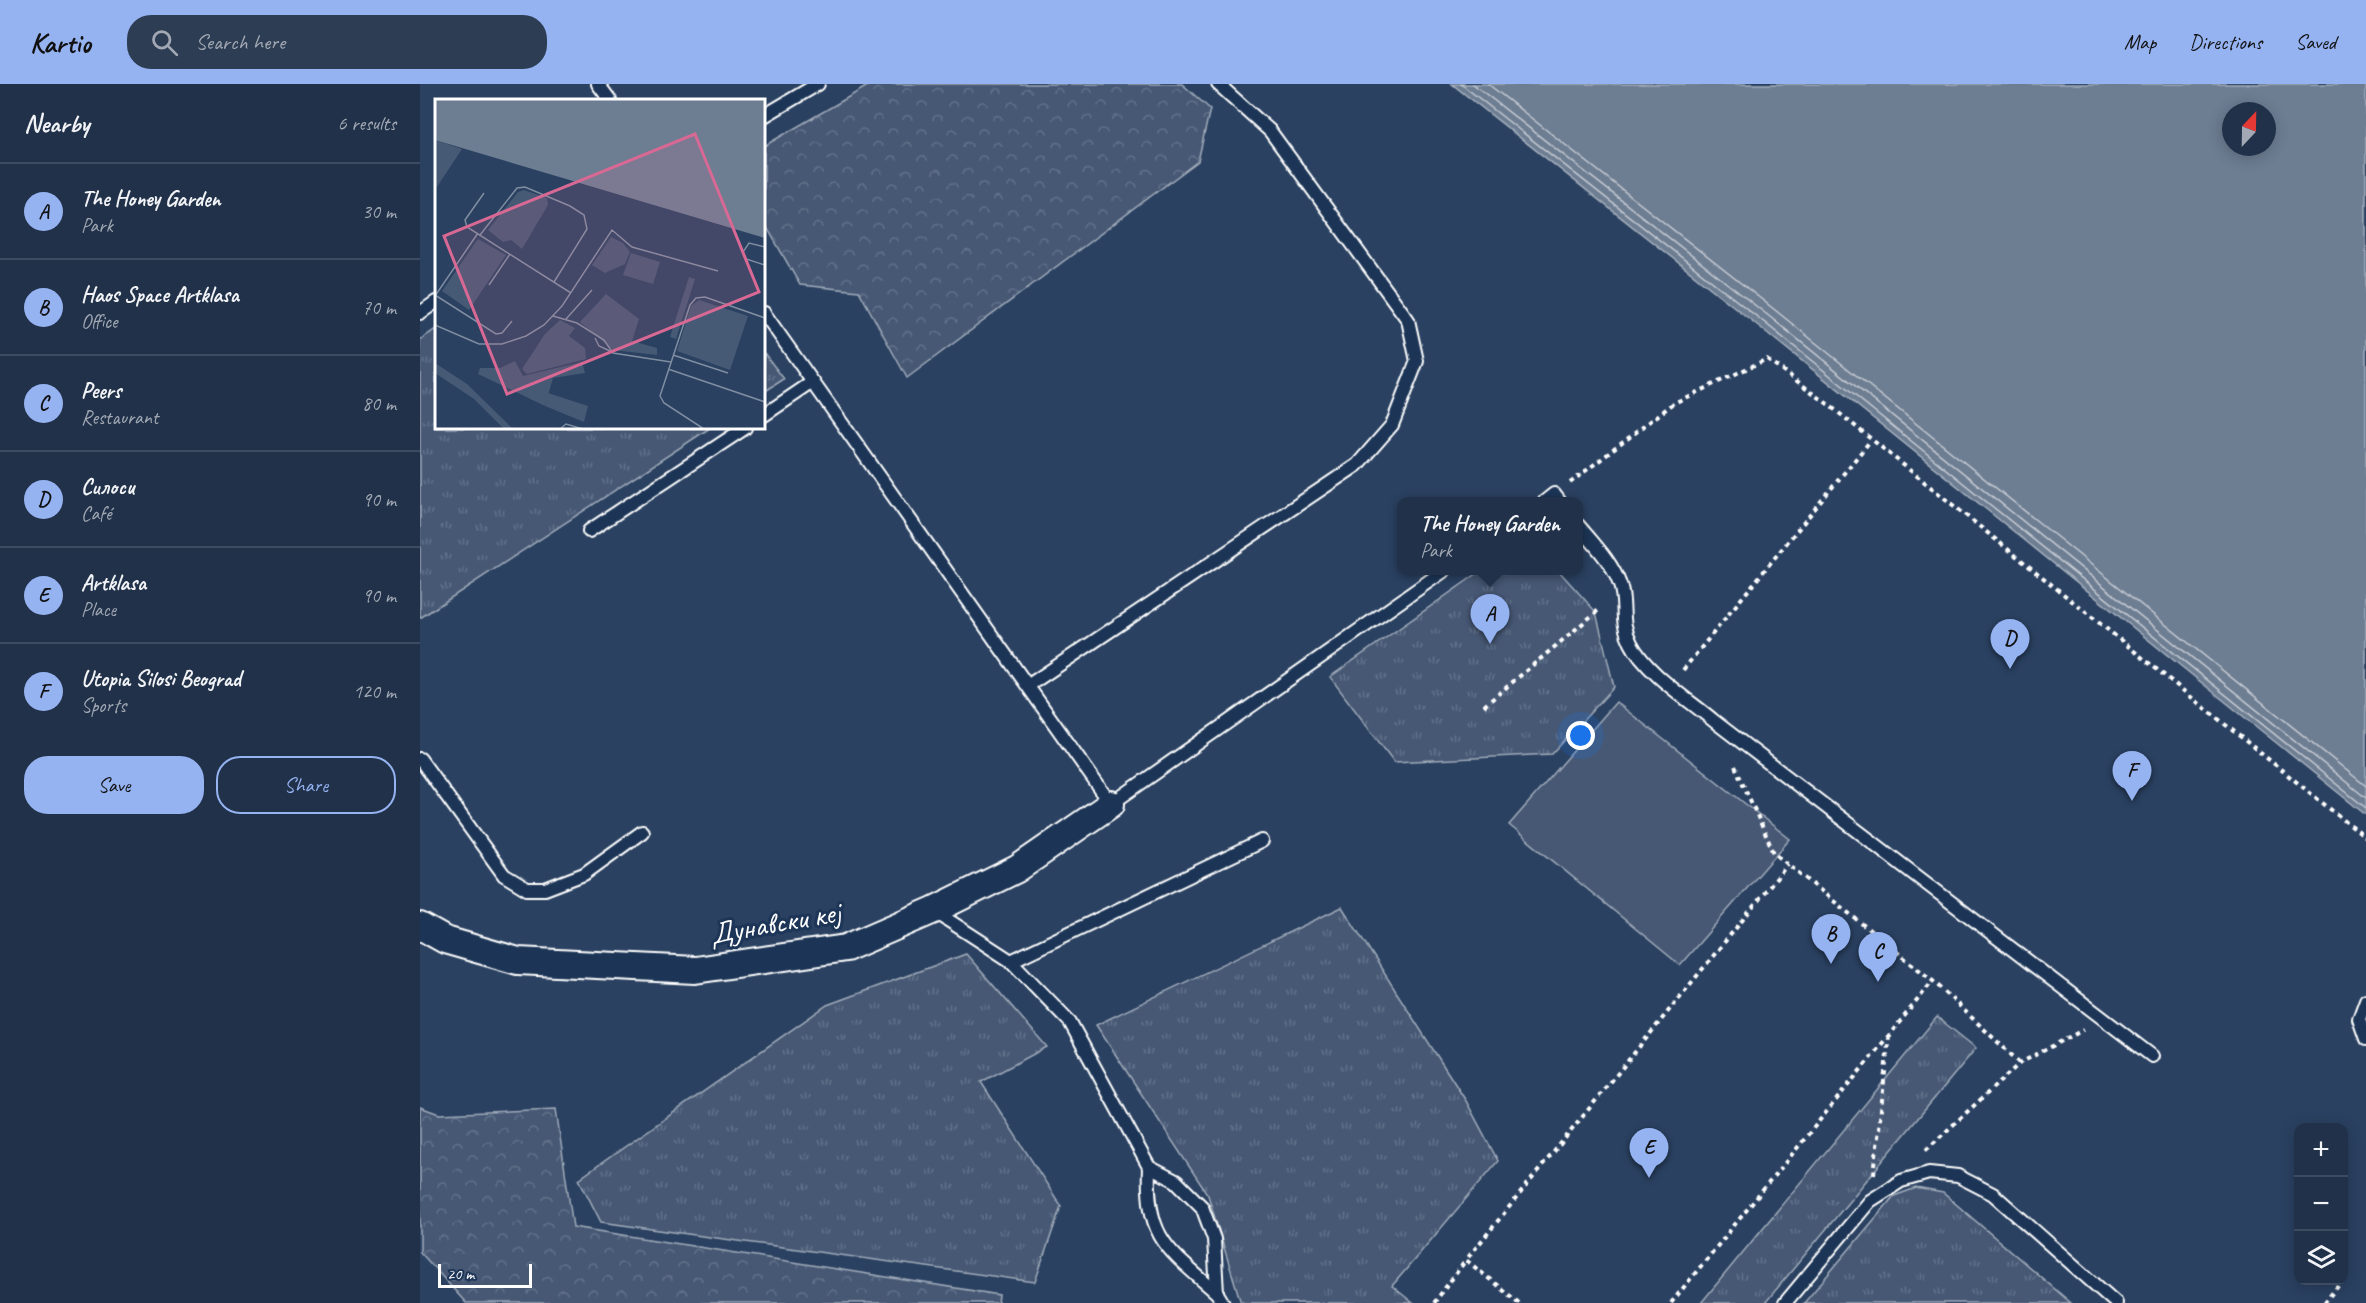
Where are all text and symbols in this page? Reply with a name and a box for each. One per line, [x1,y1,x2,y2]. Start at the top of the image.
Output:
search box [127,15,547,69]
text: Kartio [30,25,91,60]
icon: search [148,26,181,59]
text: Search here [196,28,285,56]
text: Map [2124,29,2156,55]
text: Directions [2189,29,2262,55]
text: Saved [2295,29,2336,55]
inset map [435,99,765,429]
north arrow [2222,102,2276,156]
text: Nearby [24,107,89,140]
text: 6 results [337,111,396,136]
text: The Honey Garden [81,185,221,213]
text: A [38,199,49,224]
text: 30 m [362,199,396,224]
text: Park [81,213,113,238]
text: Haos Space Artklasa [81,281,239,309]
text: B [38,295,49,320]
text: 70 m [362,295,396,320]
text: Office [81,309,118,334]
text: Peers [81,377,121,405]
text: C [39,391,48,416]
text: 80 m [362,391,396,416]
text: Restaurant [81,405,158,430]
text: Силоси [81,473,134,501]
text: D [38,487,49,512]
text: 90 m [362,487,396,512]
popup [1397,497,1583,575]
text: Café [81,501,112,526]
text: The Honey Garden [1420,510,1560,538]
text: Park [1420,538,1452,563]
text: Artklasa [81,569,146,597]
text: E [38,583,49,608]
text: 90 m [362,583,396,608]
pin: A [1470,594,1510,644]
text: Place [81,597,116,622]
pin: D [1990,620,2030,669]
text: Utopia Silosi Beograd [81,665,241,693]
text: F [39,679,48,704]
text: 120 m [353,679,396,704]
text: Sports [81,693,126,718]
your location [1566,721,1595,750]
pin: F [2112,752,2152,801]
button: Save [24,756,204,814]
button: Share [216,756,396,814]
street label: Дунавски кеј [707,892,846,953]
pin: B [1812,914,1850,964]
pin: C [1858,932,1898,982]
map controls [2294,1123,2348,1285]
button: + [2294,1123,2348,1177]
pin: E [1630,1128,1668,1178]
button: − [2294,1177,2348,1231]
button: layers [2294,1231,2348,1285]
scale bar [438,1261,532,1288]
text: 20 m [447,1264,474,1284]

